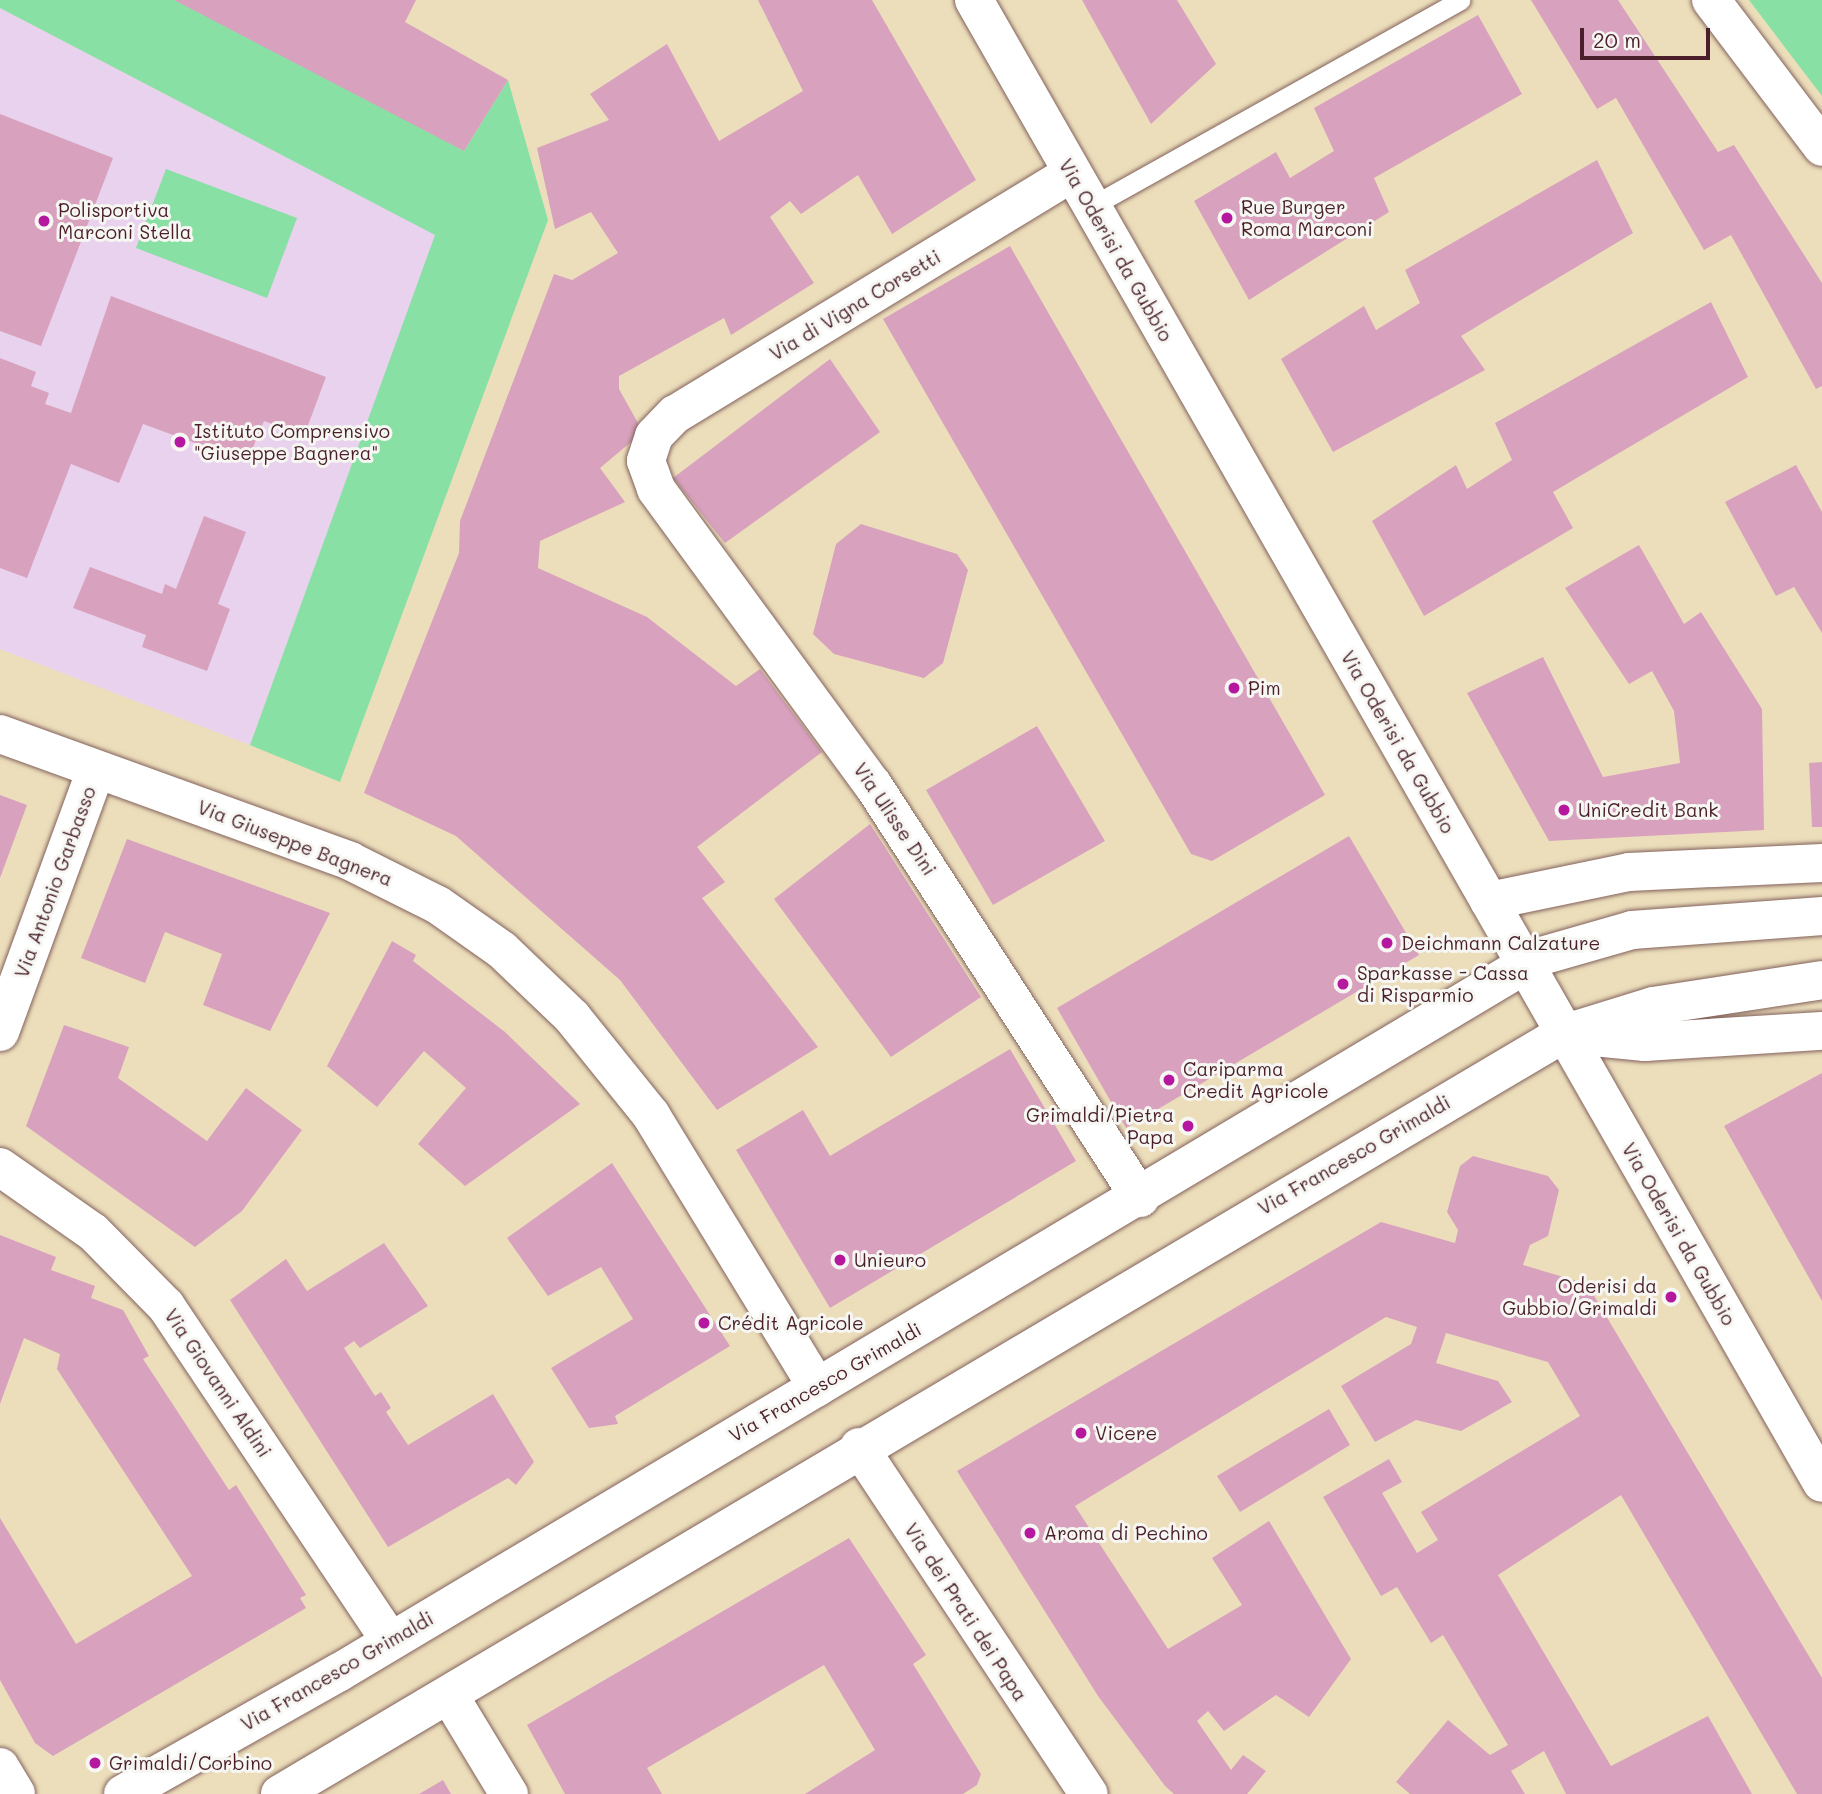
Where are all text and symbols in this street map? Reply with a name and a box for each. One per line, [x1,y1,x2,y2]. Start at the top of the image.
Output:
scale bar [1584,14,1714,58]
text: 20 m [1593,26,1641,53]
street label: Via Oderisi da Gubbio [1054,155,1178,345]
place label: Rue Burger Roma Marconi [1241,196,1373,240]
place label: Polisportiva Marconi Stella [58,199,192,243]
marker: Rue Burger Roma Marconi [1219,210,1235,226]
marker: Polisportiva Marconi Stella [36,213,52,229]
street label: Via di Vigna Corsetti [765,245,945,365]
place label: Istituto Comprensivo "Giuseppe Bagnera" [194,420,390,464]
marker: Istituto Comprensivo "Giuseppe Bagnera" [172,434,188,450]
street label: Via Oderisi da Gubbio [1336,647,1460,837]
place label: Pim [1248,677,1281,699]
marker: Pim [1226,680,1242,696]
street label: Via Ulisse Dini [849,758,941,880]
street label: Via Antonio Garbasso [10,783,100,981]
street label: Via Giuseppe Bagnera [194,795,396,891]
place label: UniCredit Bank [1578,799,1718,821]
marker: UniCredit Bank [1556,802,1572,818]
place label: Deichmann Calzature [1401,932,1600,954]
marker: Deichmann Calzature [1379,935,1395,951]
place label: Sparkasse - Cassa di Risparmio [1357,962,1529,1006]
marker: Sparkasse - Cassa di Risparmio [1335,976,1351,992]
place label: Cariparma Credit Agricole [1183,1058,1329,1102]
marker: Cariparma Credit Agricole [1161,1072,1177,1088]
street label: Via Francesco Grimaldi [1254,1091,1454,1219]
place label: Grimaldi/Pietra Papa [1026,1104,1174,1148]
marker: Grimaldi/Pietra Papa [1180,1118,1196,1134]
street label: Via Oderisi da Gubbio [1617,1139,1741,1329]
place label: Unieuro [854,1249,926,1271]
marker: Unieuro [832,1252,848,1268]
place label: Oderisi da Gubbio/Grimaldi [1502,1275,1657,1319]
marker: Oderisi da Gubbio/Grimaldi [1663,1289,1679,1305]
street label: Via Giovanni Aldini [160,1304,276,1462]
place label: Crédit Agricole [718,1312,864,1334]
marker: Crédit Agricole [696,1315,712,1331]
street label: Via Francesco Grimaldi [725,1318,925,1446]
place label: Vicere [1095,1422,1157,1444]
marker: Vicere [1073,1425,1089,1441]
street label: Via dei Prati dei Papa [900,1519,1032,1705]
place label: Aroma di Pechino [1044,1522,1208,1544]
marker: Aroma di Pechino [1022,1525,1038,1541]
street label: Via Francesco Grimaldi [237,1607,437,1735]
place label: Grimaldi/Corbino [109,1752,272,1774]
marker: Grimaldi/Corbino [87,1755,103,1771]

